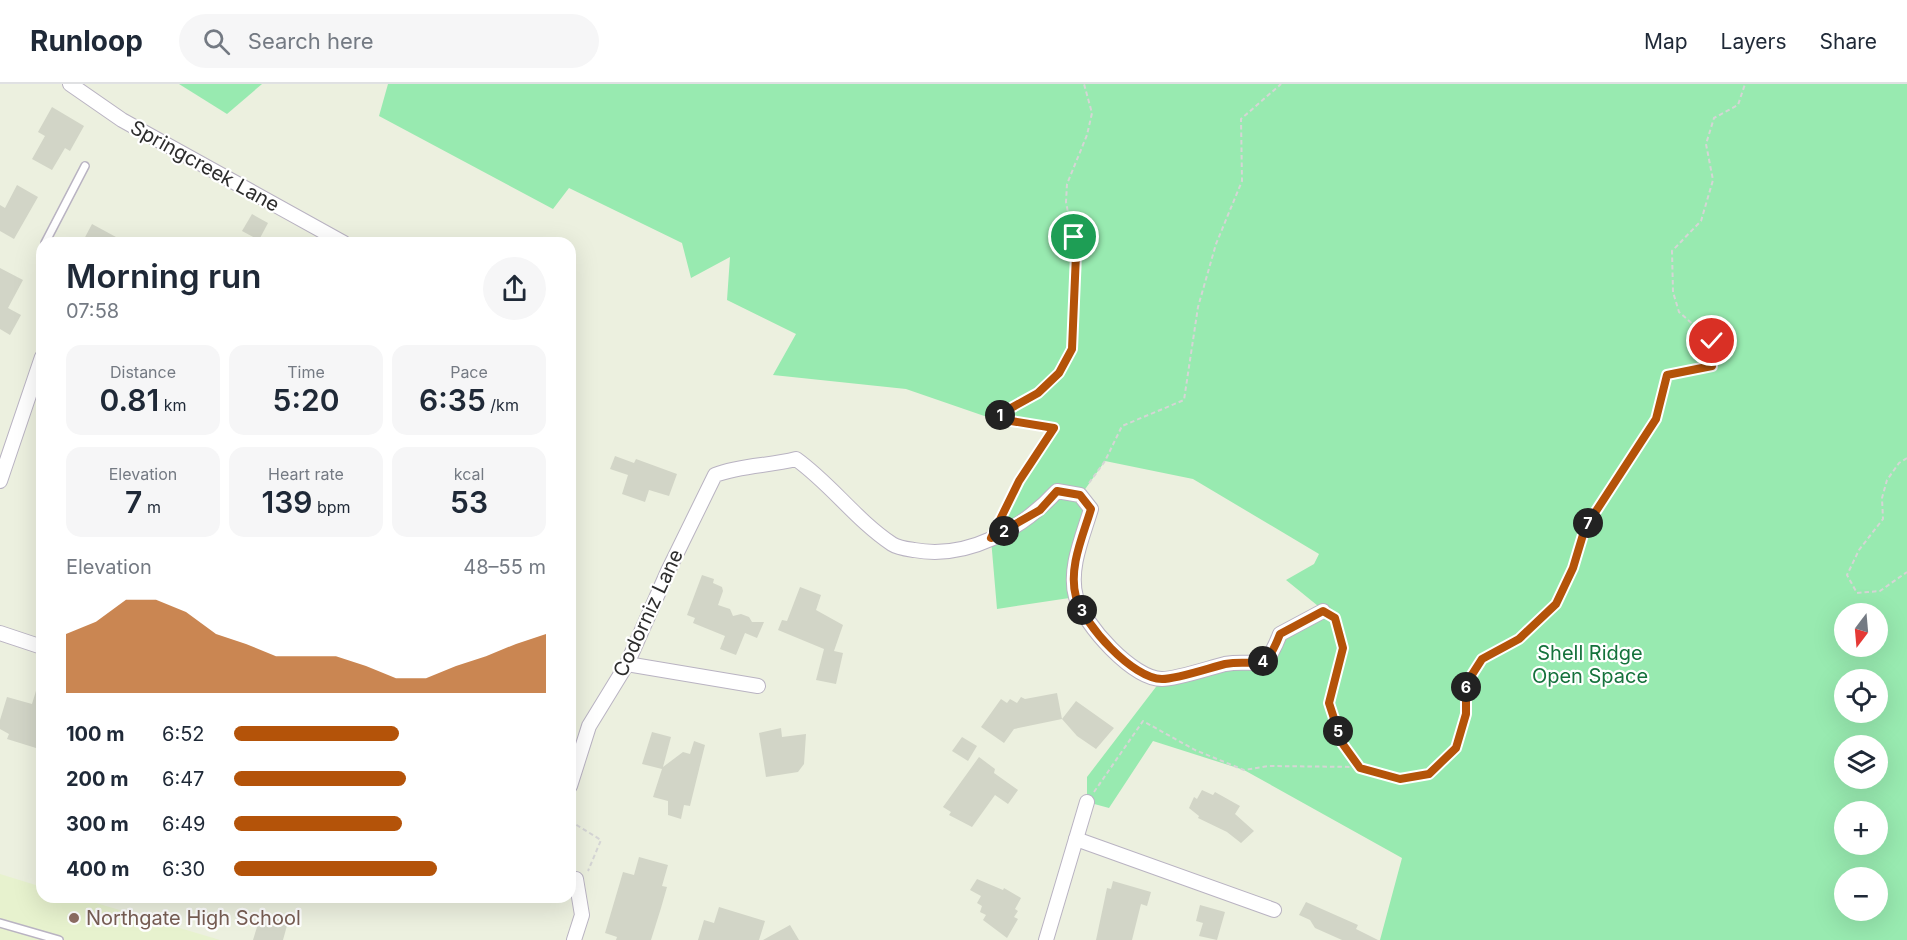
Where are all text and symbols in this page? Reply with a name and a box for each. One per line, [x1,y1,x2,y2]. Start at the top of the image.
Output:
search box [179,14,599,68]
text: Runloop [30,24,143,58]
icon: search [200,25,233,58]
text: Search here [248,28,374,54]
text: Map [1644,29,1688,54]
text: Layers [1721,29,1787,54]
text: Share [1820,29,1877,54]
street label: Springcreek Lane [126,115,284,217]
pin [1048,211,1099,262]
icon: arrive [1057,220,1090,253]
text: Morning run [66,256,261,296]
button: share [483,257,546,320]
text: 07:58 [66,299,119,323]
pin [1686,315,1737,366]
icon: check [1695,324,1728,357]
text: Distance [110,362,176,382]
text: Time [287,362,325,382]
text: Pace [450,362,488,382]
text: 0.81 [100,382,159,418]
text: 5:20 [273,382,339,418]
text: 6:35 [419,382,486,418]
text: km [159,395,186,415]
text: /km [486,395,519,415]
pin: 1 [985,400,1015,430]
text: 1 [997,405,1003,425]
text: Elevation [109,464,177,484]
text: Heart rate [268,464,344,484]
text: kcal [454,464,484,484]
text: 7 [125,484,142,520]
text: 139 [261,484,312,520]
text: 53 [450,484,488,520]
text: m [142,497,161,517]
text: bpm [312,497,351,517]
pin: 7 [1573,508,1603,538]
text: 7 [1583,513,1593,533]
pin: 2 [989,516,1019,546]
text: 2 [999,521,1009,541]
street label: Codorniz Lane [608,545,688,681]
text: Elevation [66,555,152,579]
text: 48–55 m [463,555,546,579]
pin: 3 [1067,595,1097,625]
text: 3 [1077,600,1087,620]
north arrow [1834,603,1888,657]
map controls [1834,603,1888,921]
park label: Shell Ridge Open Space [1532,641,1648,688]
pin: 4 [1248,646,1278,676]
text: 4 [1258,651,1268,671]
button: locate [1834,669,1888,723]
pin: 6 [1451,672,1481,702]
text: 6 [1461,677,1471,697]
pin: 5 [1323,716,1353,746]
text: 5 [1333,721,1343,741]
text: 100 m [66,722,125,746]
text: 6:52 [162,722,205,746]
button: layers [1834,735,1888,789]
text: 200 m [66,767,129,791]
text: 6:47 [162,767,204,791]
button: + [1834,801,1888,855]
text: 300 m [66,812,129,836]
text: 6:49 [162,812,206,836]
text: 400 m [66,857,130,881]
text: 6:30 [162,857,205,881]
button: − [1834,867,1888,921]
place label: Northgate High School [86,906,301,930]
marker: Northgate High School [67,911,81,925]

